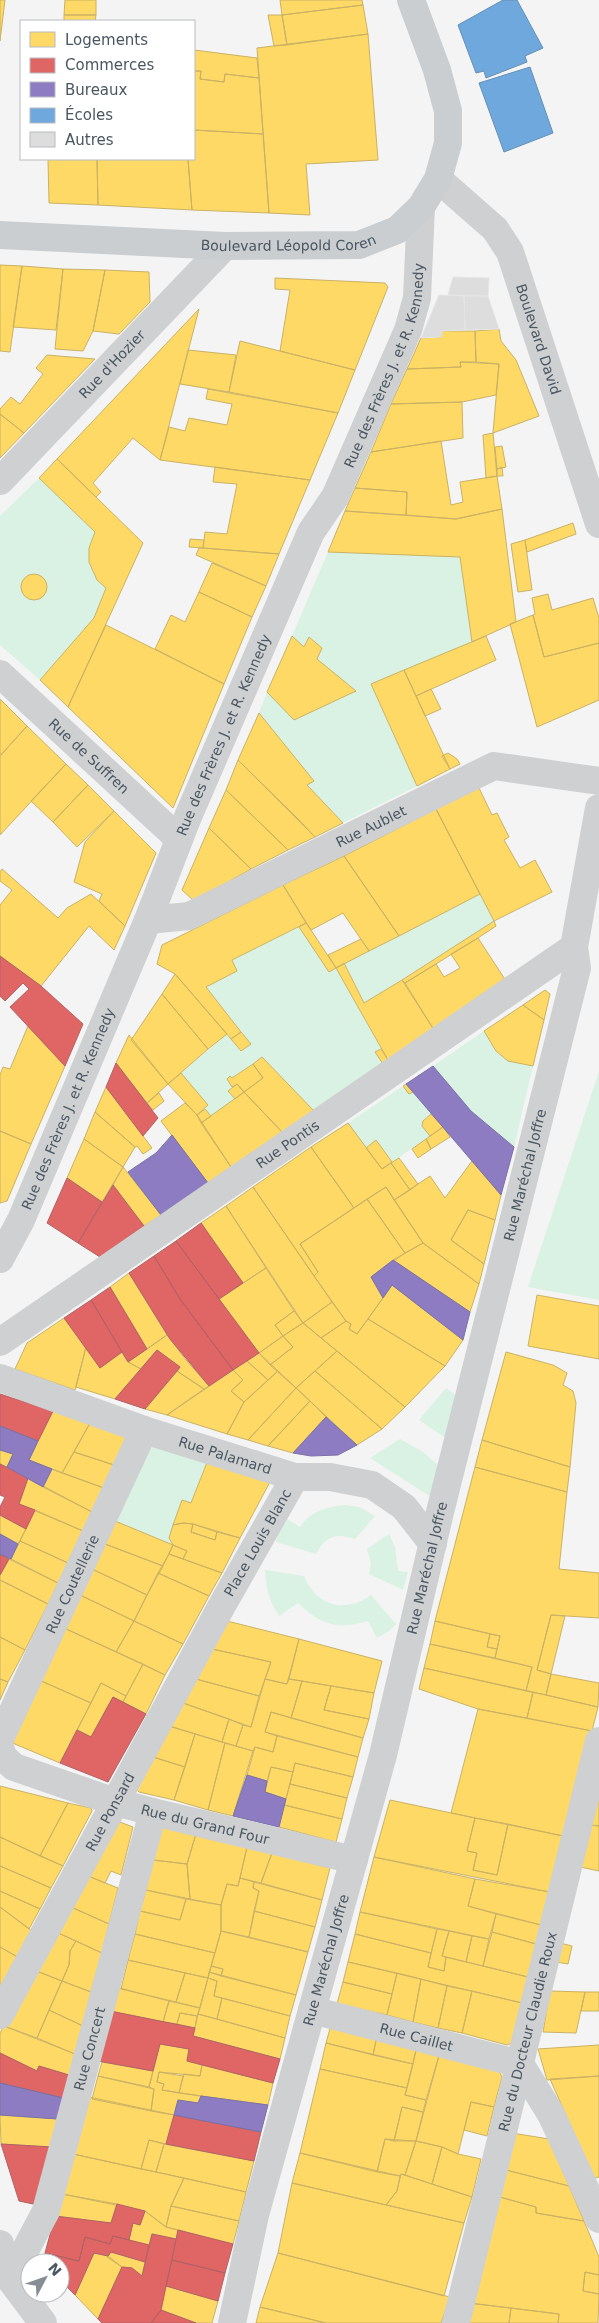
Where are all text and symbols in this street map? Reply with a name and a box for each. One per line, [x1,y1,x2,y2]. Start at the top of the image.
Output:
legend [20,20,195,160]
text: Logements [65,31,148,49]
text: Commerces [65,56,154,74]
text: Bureaux [65,81,128,99]
text: Écoles [65,105,113,124]
text: Autres [65,131,114,149]
street label: Boulevard Léopold Coren [200,231,378,254]
street label: Rue des Frères J. et R. Kennedy [341,263,427,470]
street label: Boulevard David [513,282,564,397]
street label: Rue d'Hozier [76,326,149,402]
street label: Rue des Frères J. et R. Kennedy [173,632,274,838]
street label: Rue de Suffren [46,715,132,797]
street label: Rue Aublet [333,802,409,851]
street label: Rue des Frères J. et R. Kennedy [18,1005,118,1212]
street label: Rue Maréchal Joffre [501,1107,549,1243]
street label: Rue Pontis [253,1117,322,1171]
street label: Rue Palamard [177,1433,274,1477]
street label: Place Louis Blanc [221,1486,295,1599]
street label: Rue Maréchal Joffre [404,1500,450,1636]
street label: Rue Coutellerie [42,1532,102,1636]
street label: Rue Ponsard [82,1770,138,1854]
street label: Rue du Grand Four [139,1801,271,1848]
street label: Rue Maréchal Joffre [300,1893,352,2028]
street label: Rue du Docteur Claudie Roux [495,1930,560,2133]
street label: Rue Concert [71,2005,109,2092]
street label: Rue Caillet [378,2020,455,2054]
north arrow [20,2253,70,2303]
text: N [45,2260,65,2279]

